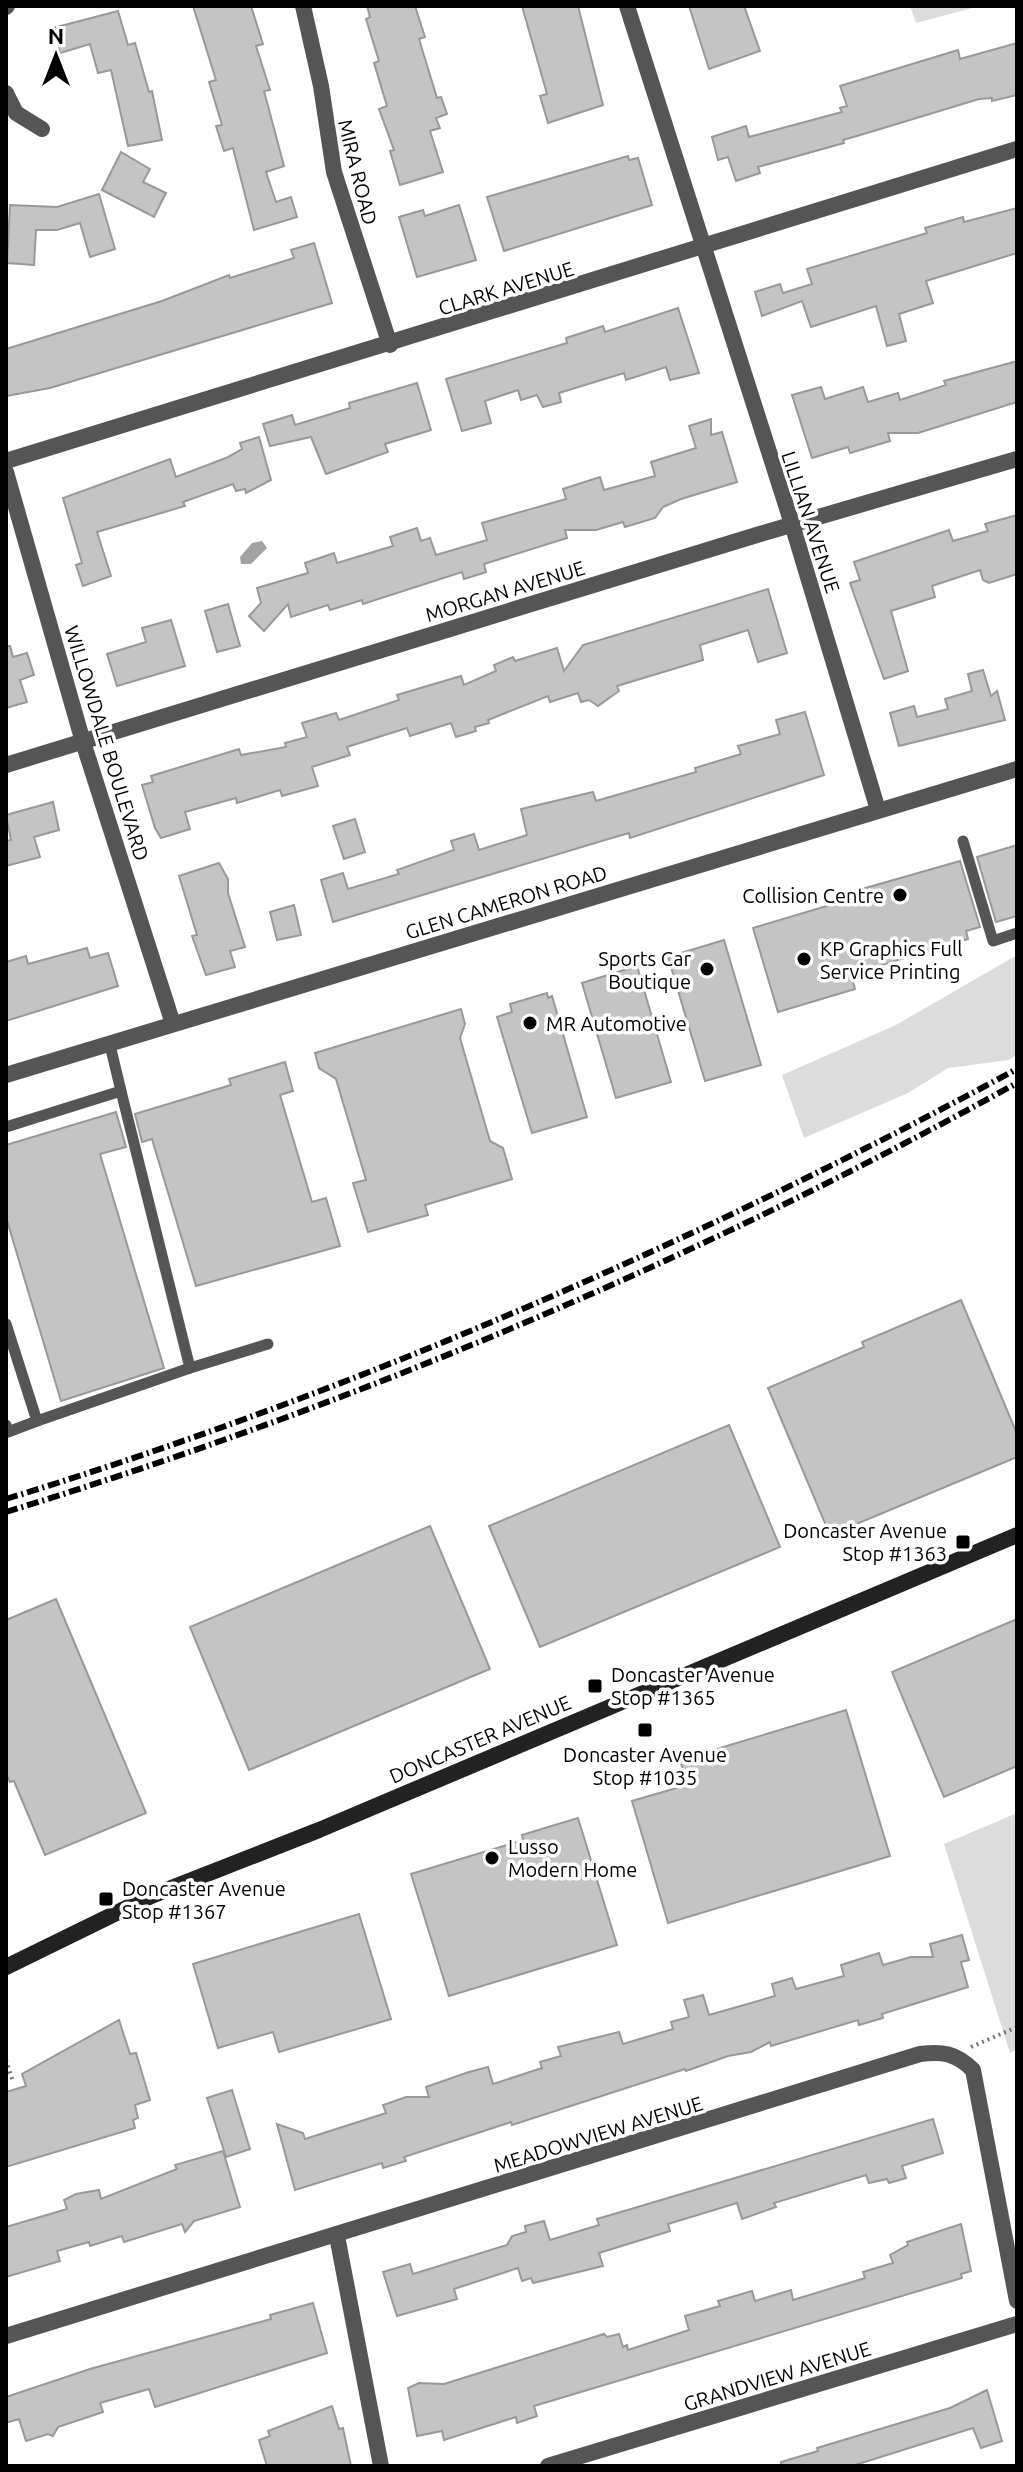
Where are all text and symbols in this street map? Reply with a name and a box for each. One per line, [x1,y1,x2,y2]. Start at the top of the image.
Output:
north arrow [16,16,96,96]
text: N [48,23,64,48]
street label: MIRA ROAD [334,117,382,227]
street label: CLARK AVENUE [436,256,576,320]
street label: LILLIAN AVENUE [777,448,845,596]
street label: MORGAN AVENUE [423,556,587,626]
street label: WILLOWDALE BOULEVARD [60,623,154,863]
street label: GLEN CAMERON ROAD [402,860,610,944]
place label: Collision Centre [742,884,884,907]
marker: Collision Centre [891,886,909,904]
place label: KP Graphics Full Service Printing [820,937,962,983]
place label: Sports Car Boutique [598,947,691,993]
marker: KP Graphics Full Service Printing [795,950,813,968]
marker: Sports Car Boutique [698,960,716,978]
place label: MR Automotive [546,1012,687,1035]
marker: MR Automotive [521,1014,539,1032]
place label: Doncaster Avenue Stop #1363 [783,1519,947,1565]
marker: Doncaster Avenue Stop #1363 [954,1533,972,1551]
place label: Doncaster Avenue Stop #1365 [611,1663,775,1709]
marker: Doncaster Avenue Stop #1365 [586,1677,604,1695]
street label: DONCASTER AVENUE [386,1690,574,1788]
marker: Doncaster Avenue Stop #1035 [636,1721,654,1739]
place label: Doncaster Avenue Stop #1035 [563,1743,727,1789]
place label: Lusso Modern Home [508,1835,637,1881]
marker: Lusso Modern Home [483,1849,501,1867]
place label: Doncaster Avenue Stop #1367 [122,1877,286,1923]
marker: Doncaster Avenue Stop #1367 [97,1890,115,1908]
street label: MEADOWVIEW AVENUE [491,2091,705,2177]
street label: GRANDVIEW AVENUE [681,2337,873,2415]

